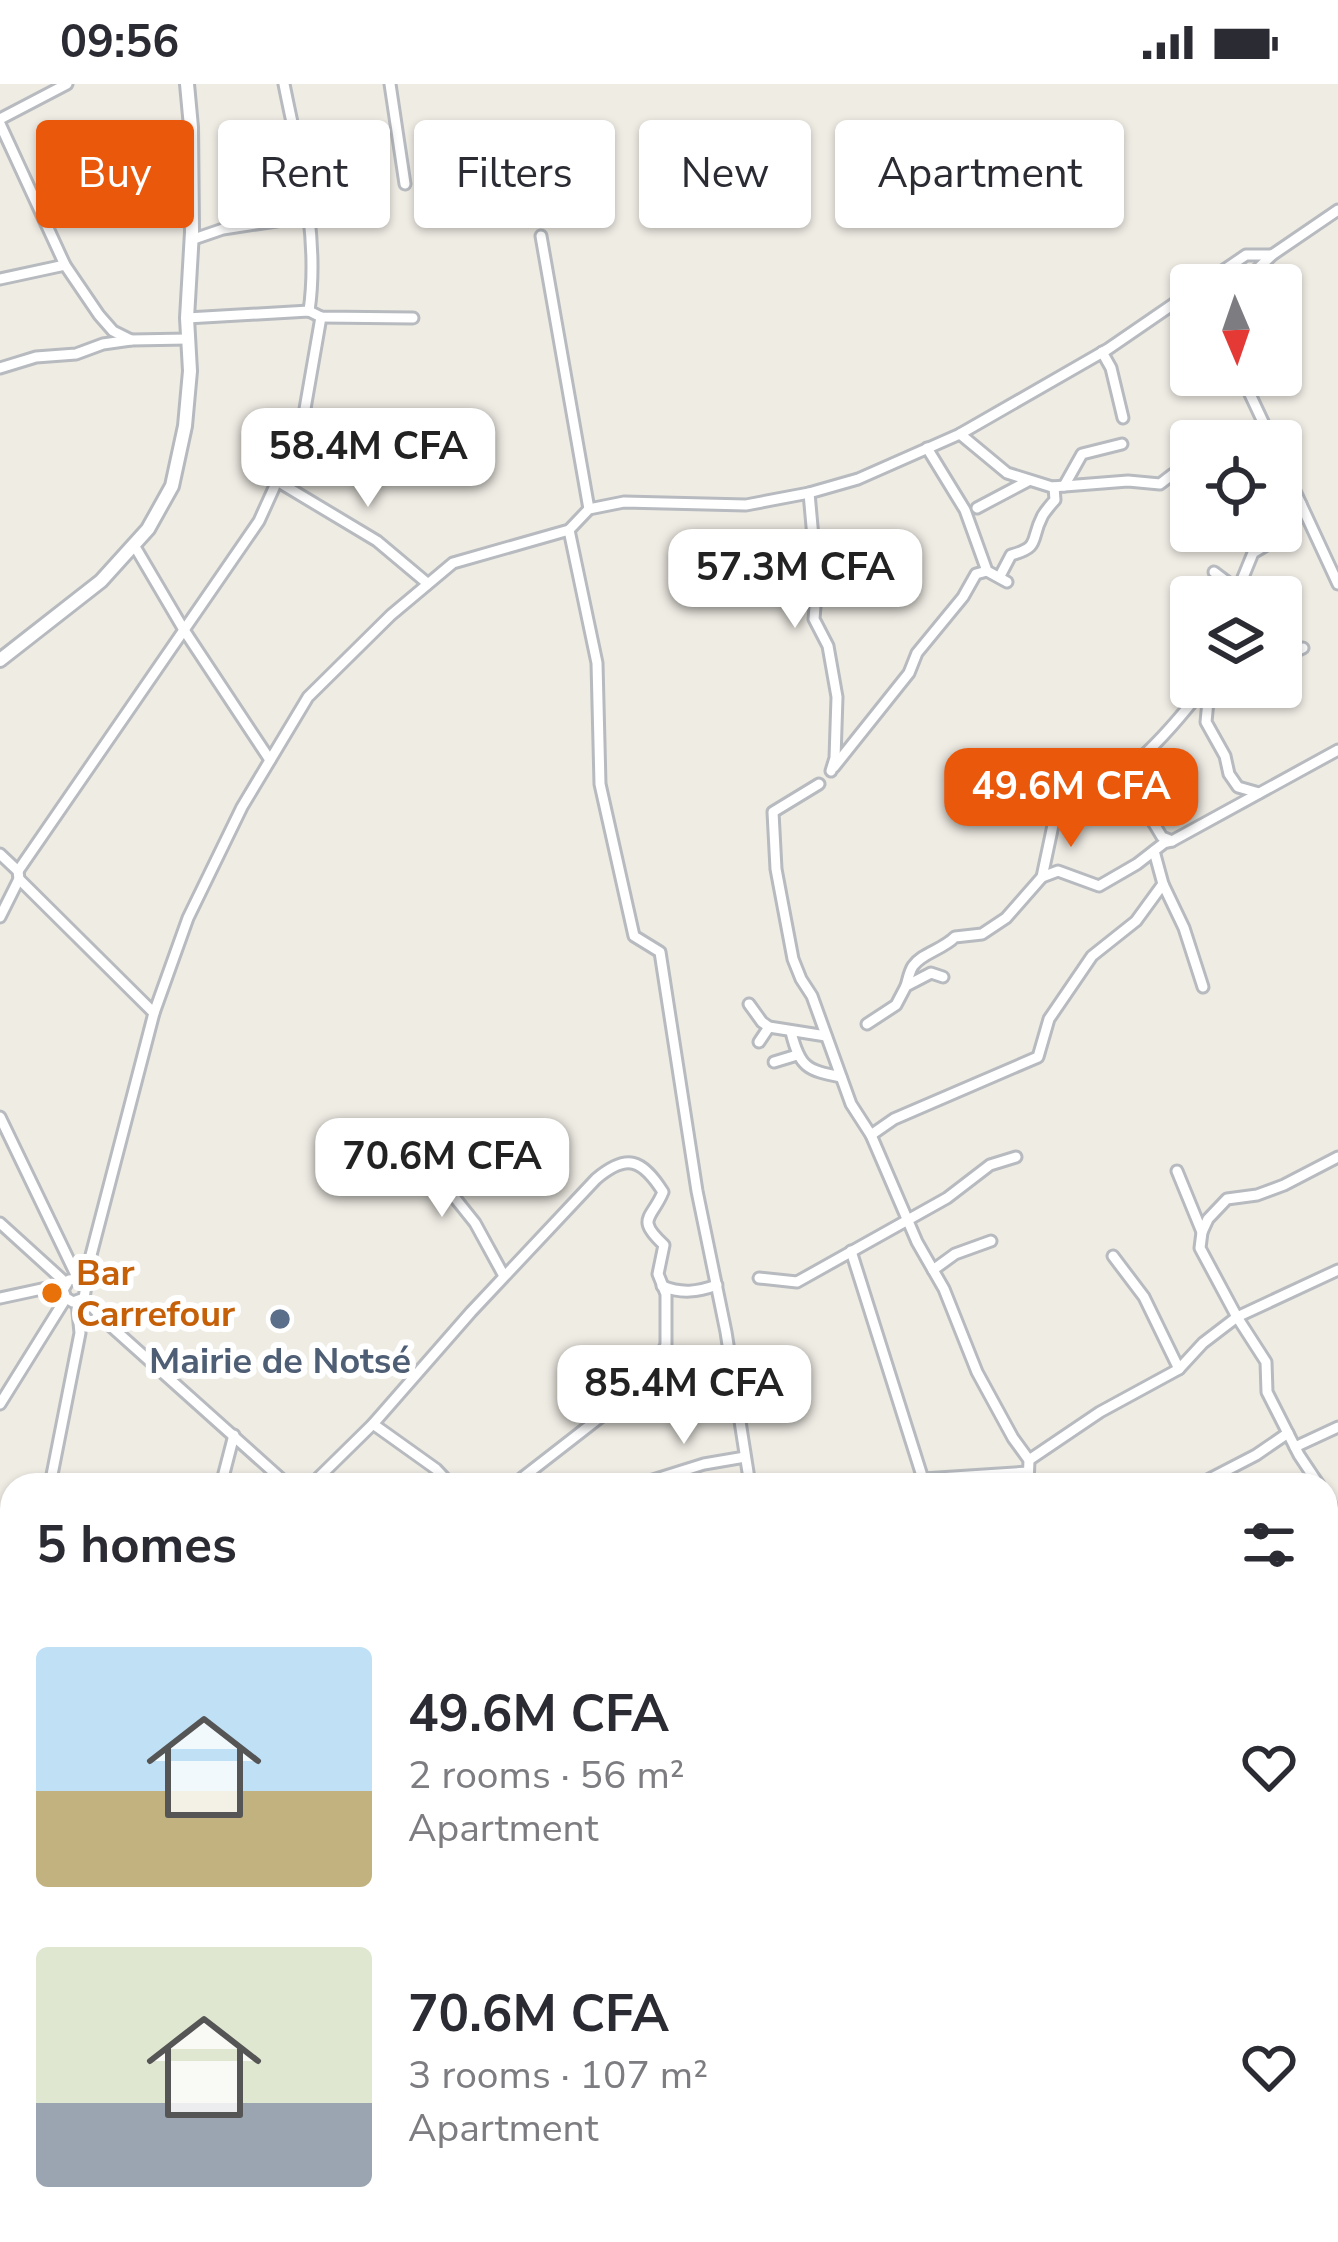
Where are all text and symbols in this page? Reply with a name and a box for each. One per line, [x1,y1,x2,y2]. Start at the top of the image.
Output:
text: 09:56 [60,12,179,73]
chip: Buy [36,120,194,228]
chip: Rent [218,120,390,228]
chip: Filters [414,120,615,228]
chip: New [639,120,811,228]
chip: Apartment [835,120,1124,228]
north arrow [1170,264,1302,396]
map controls [1170,264,1302,708]
pin: 58.4M CFA [231,408,505,510]
text: 58.4M CFA [268,420,468,473]
button: locate [1170,420,1302,552]
pin: 57.3M CFA [658,529,932,631]
text: 57.3M CFA [695,541,895,594]
button: layers [1170,576,1302,708]
pin: 49.6M CFA [934,748,1208,850]
text: 49.6M CFA [971,760,1171,813]
pin: 70.6M CFA [305,1118,579,1220]
text: 70.6M CFA [342,1130,542,1183]
place label: Bar Carrefour [76,1249,235,1339]
marker: Bar Carrefour [39,1280,65,1306]
marker: Mairie de Notsé [267,1306,293,1332]
place label: Mairie de Notsé [149,1337,411,1386]
pin: 85.4M CFA [547,1345,821,1447]
text: 85.4M CFA [584,1357,784,1410]
text: 5 homes [36,1510,237,1580]
icon: filters [1236,1512,1302,1578]
text: 49.6M CFA [408,1679,669,1749]
icon: home [132,1695,276,1839]
icon: heart [1236,1734,1302,1800]
text: 2 rooms · 56 m² [408,1749,685,1802]
text: Apartment [408,1802,598,1855]
text: 70.6M CFA [408,1979,669,2049]
icon: home [132,1995,276,2139]
icon: heart [1236,2034,1302,2100]
text: 3 rooms · 107 m² [408,2049,708,2102]
text: Apartment [408,2102,598,2155]

